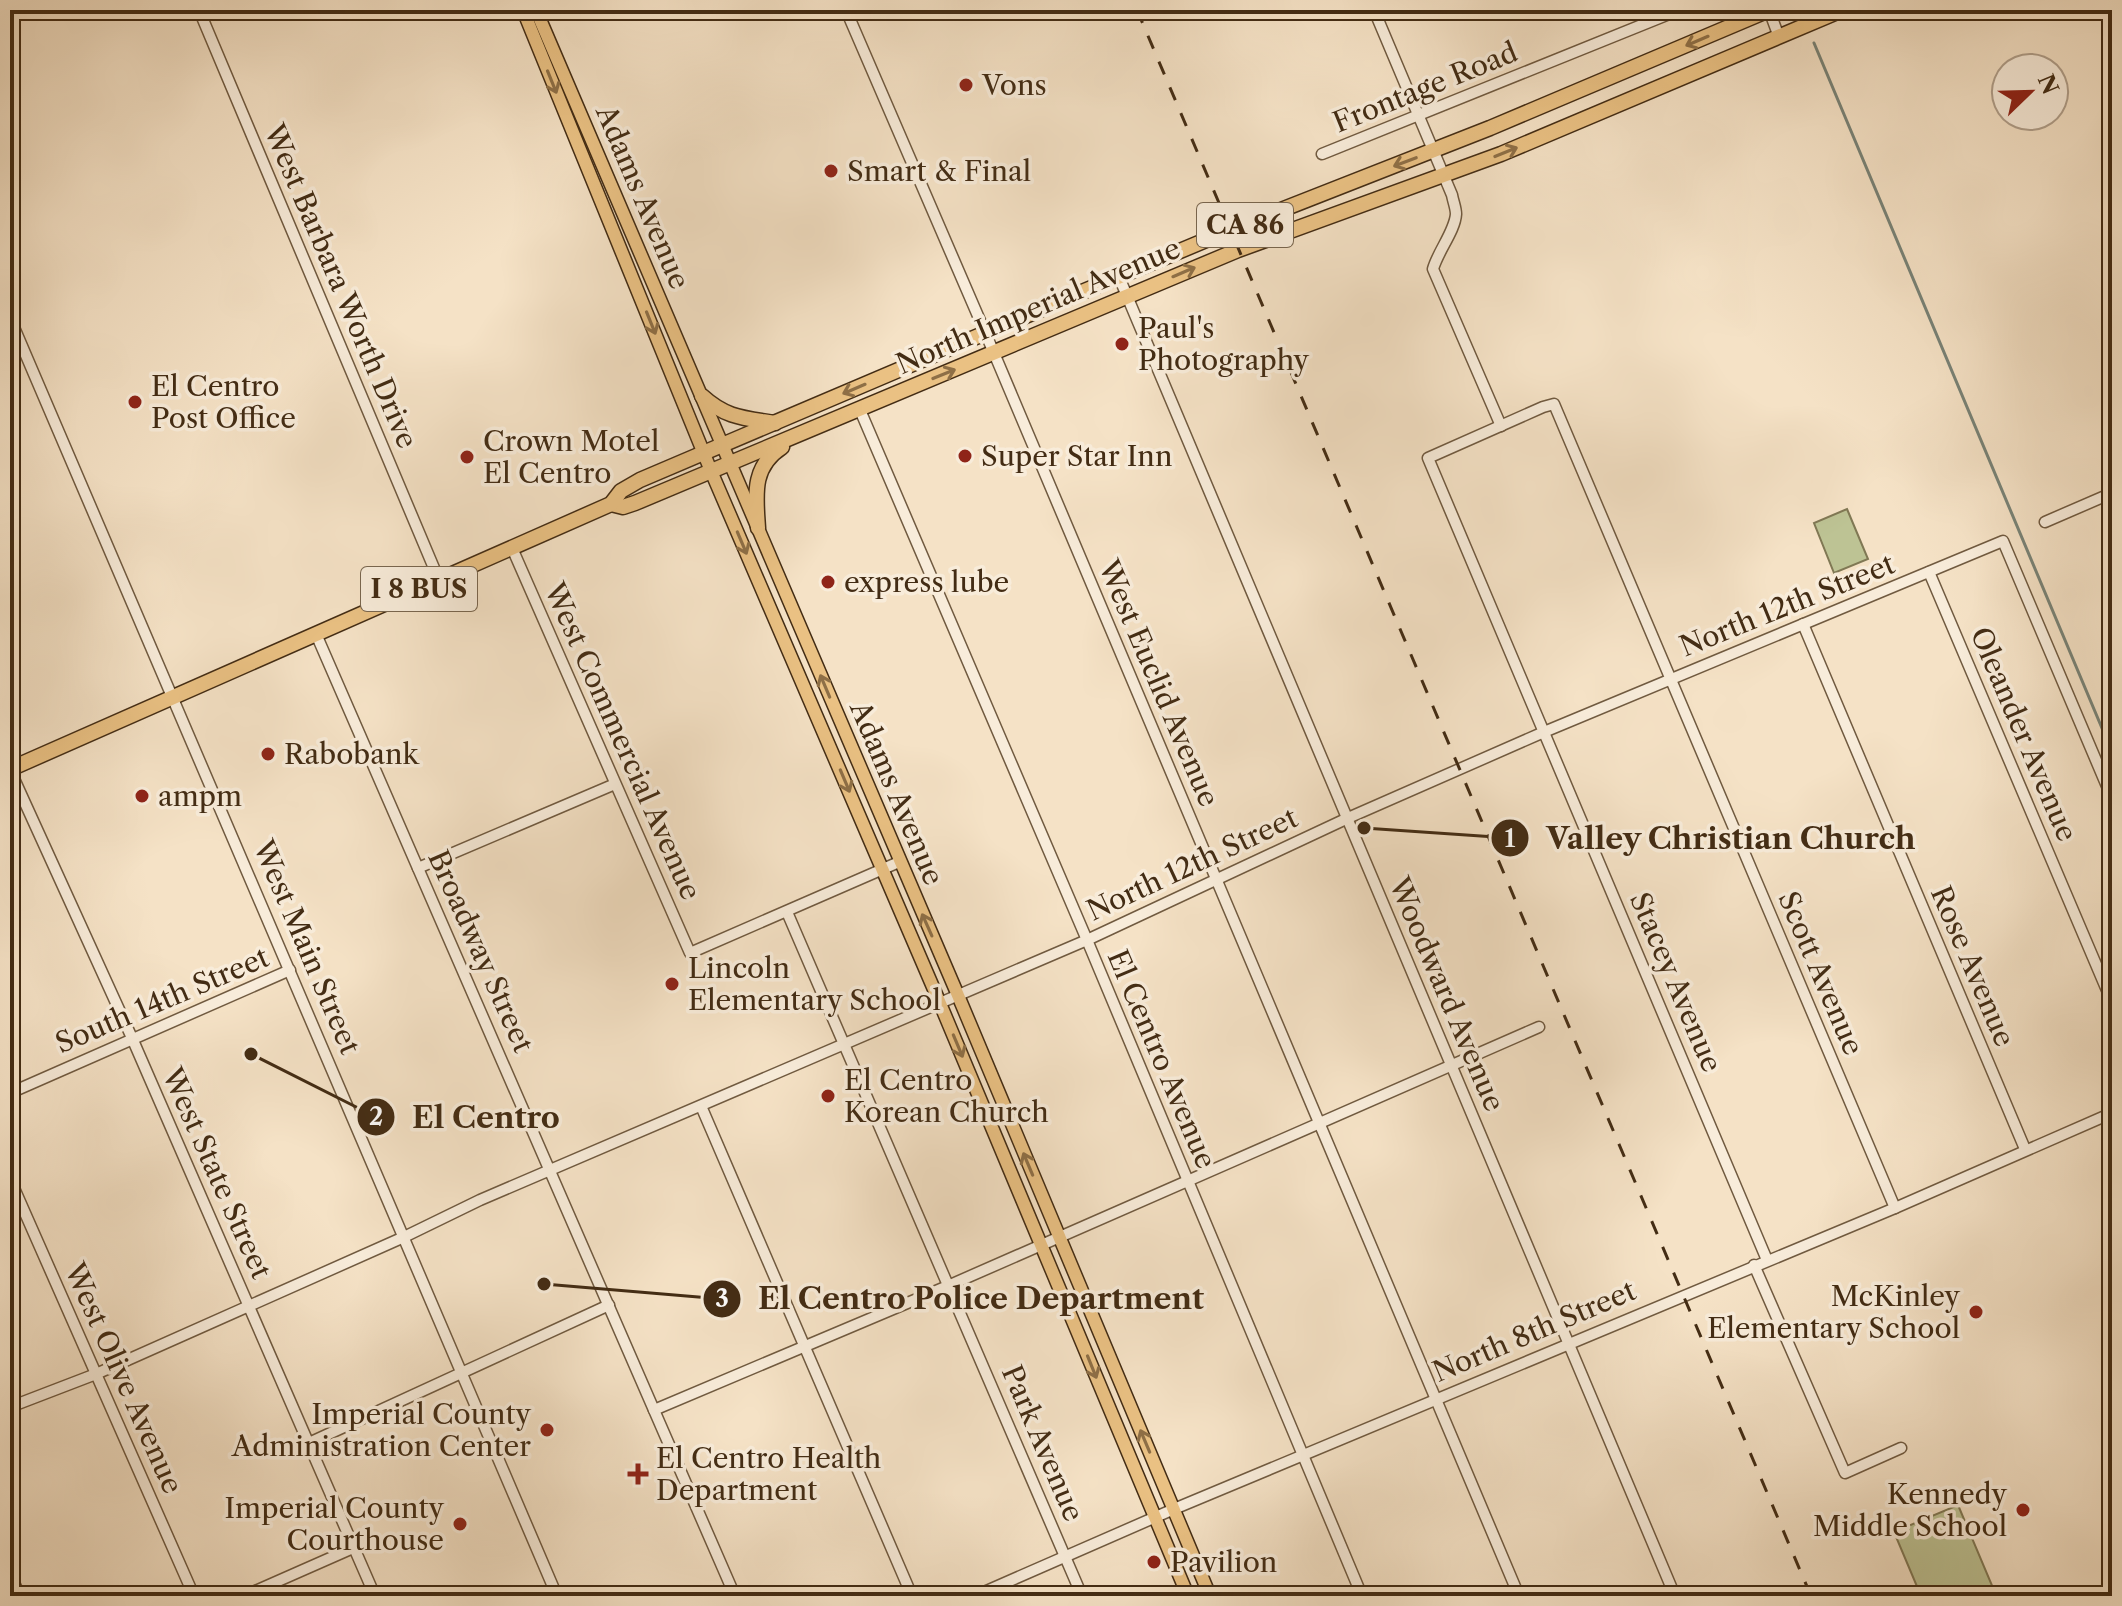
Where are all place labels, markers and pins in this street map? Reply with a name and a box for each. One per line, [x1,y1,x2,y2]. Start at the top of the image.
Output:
place label: Vons [981,68,1047,102]
marker: Vons [957,76,975,94]
place label: Smart & Final [847,154,1031,188]
marker: Smart & Final [822,162,840,180]
place label: Paul's Photography [1138,311,1310,377]
marker: Paul's Photography [1113,335,1131,353]
place label: El Centro Post Office [151,369,296,435]
marker: El Centro Post Office [126,393,144,411]
place label: Crown Motel El Centro [483,424,659,490]
place label: Super Star Inn [981,439,1172,473]
marker: Super Star Inn [956,447,974,465]
marker: Crown Motel El Centro [458,448,476,466]
place label: express lube [844,565,1009,599]
marker: express lube [819,573,837,591]
place label: Rabobank [284,737,420,771]
marker: Rabobank [259,745,277,763]
place label: ampm [158,779,242,813]
marker: ampm [133,787,151,805]
callout: Valley Christian Church [1490,811,1932,865]
place label: Lincoln Elementary School [688,951,941,1017]
marker: Lincoln Elementary School [663,975,681,993]
place label: El Centro Korean Church [844,1063,1049,1129]
marker: El Centro Korean Church [819,1087,837,1105]
callout: El Centro [356,1090,576,1144]
callout: El Centro Police Department [702,1272,1220,1326]
place label: McKinley Elementary School [1707,1279,1960,1345]
marker: McKinley Elementary School [1967,1303,1985,1321]
place label: Imperial County Administration Center [231,1397,531,1463]
marker: Imperial County Administration Center [538,1421,556,1439]
place label: El Centro Health Department [656,1441,881,1507]
marker: El Centro Health Department [627,1463,649,1485]
place label: Kennedy Middle School [1813,1477,2007,1543]
place label: Imperial County Courthouse [225,1491,444,1557]
marker: Kennedy Middle School [2014,1501,2032,1519]
marker: Imperial County Courthouse [451,1515,469,1533]
place label: Pavilion [1170,1545,1277,1579]
marker: Pavilion [1145,1553,1163,1571]

